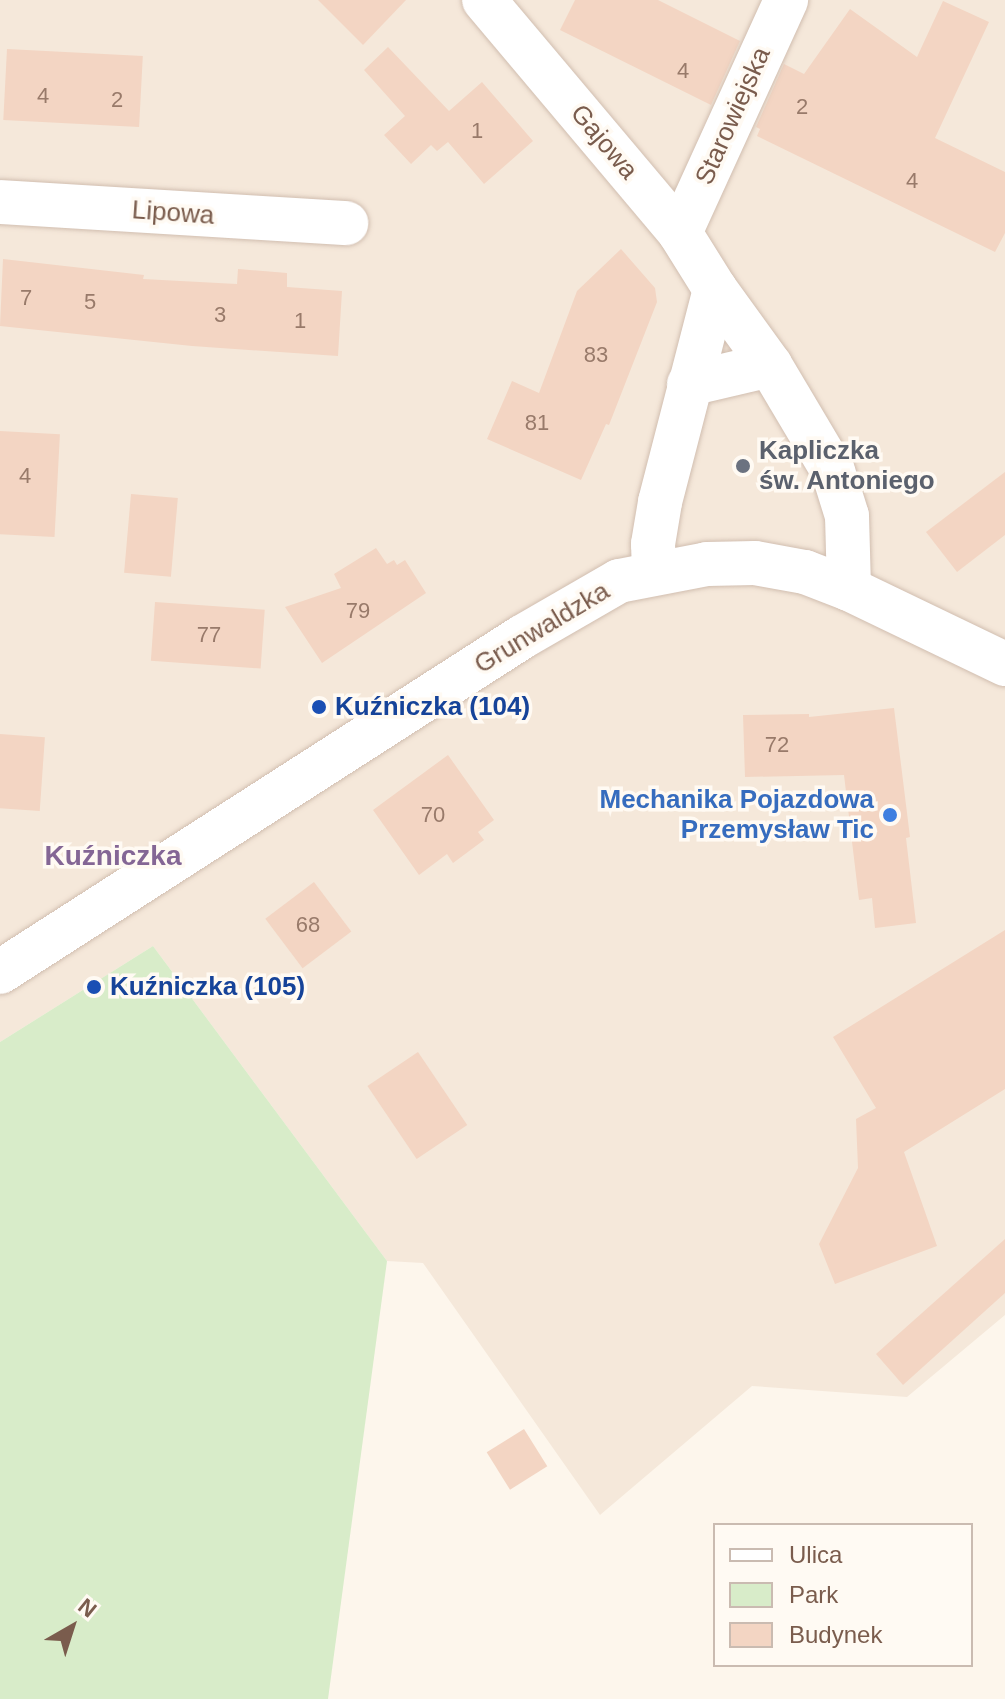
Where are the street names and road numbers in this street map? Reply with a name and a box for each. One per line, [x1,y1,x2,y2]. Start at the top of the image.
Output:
street label: Starowiejska [689,42,777,190]
street label: Gajowa [564,98,644,186]
street label: Lipowa [131,195,215,231]
street label: Grunwaldzka [469,576,615,680]

